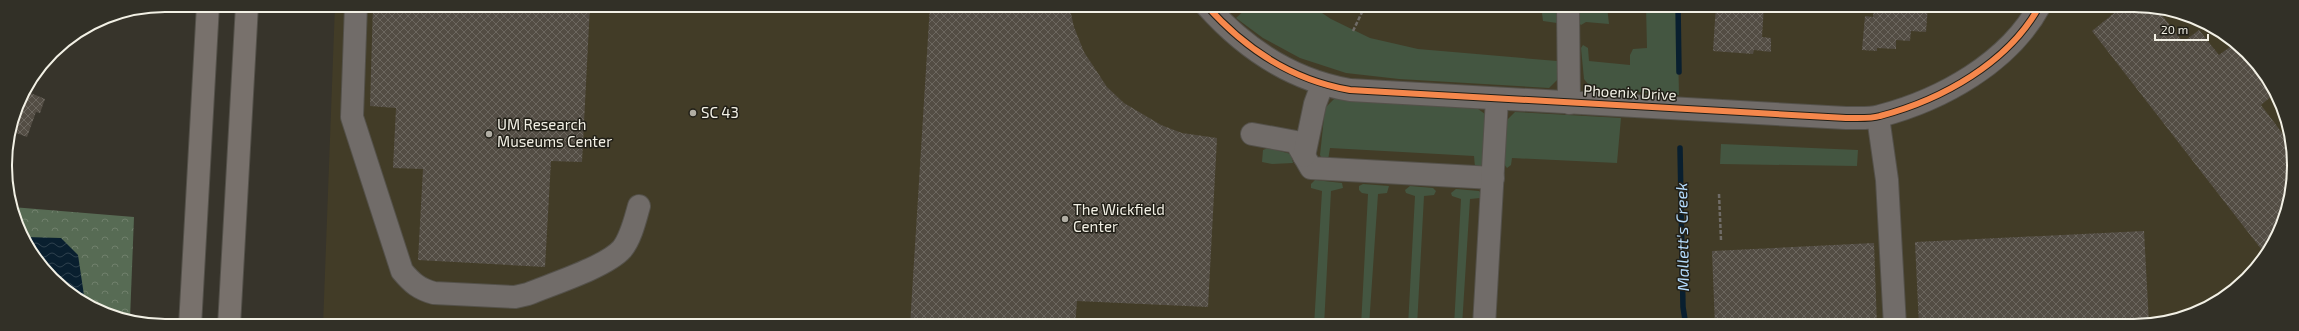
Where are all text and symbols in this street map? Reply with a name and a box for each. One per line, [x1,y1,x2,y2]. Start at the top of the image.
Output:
scale bar [2155,16,2208,42]
text: 20 m [2161,22,2188,36]
street label: Phoenix Drive [1583,81,1677,103]
place label: SC 43 [701,103,739,121]
marker: SC 43 [688,108,698,118]
place label: UM Research Museums Center [497,115,612,150]
marker: UM Research Museums Center [484,129,494,139]
water label: Mallett's Creek [1671,182,1692,292]
place label: The Wickfield Center [1073,200,1165,235]
marker: The Wickfield Center [1060,214,1070,224]

